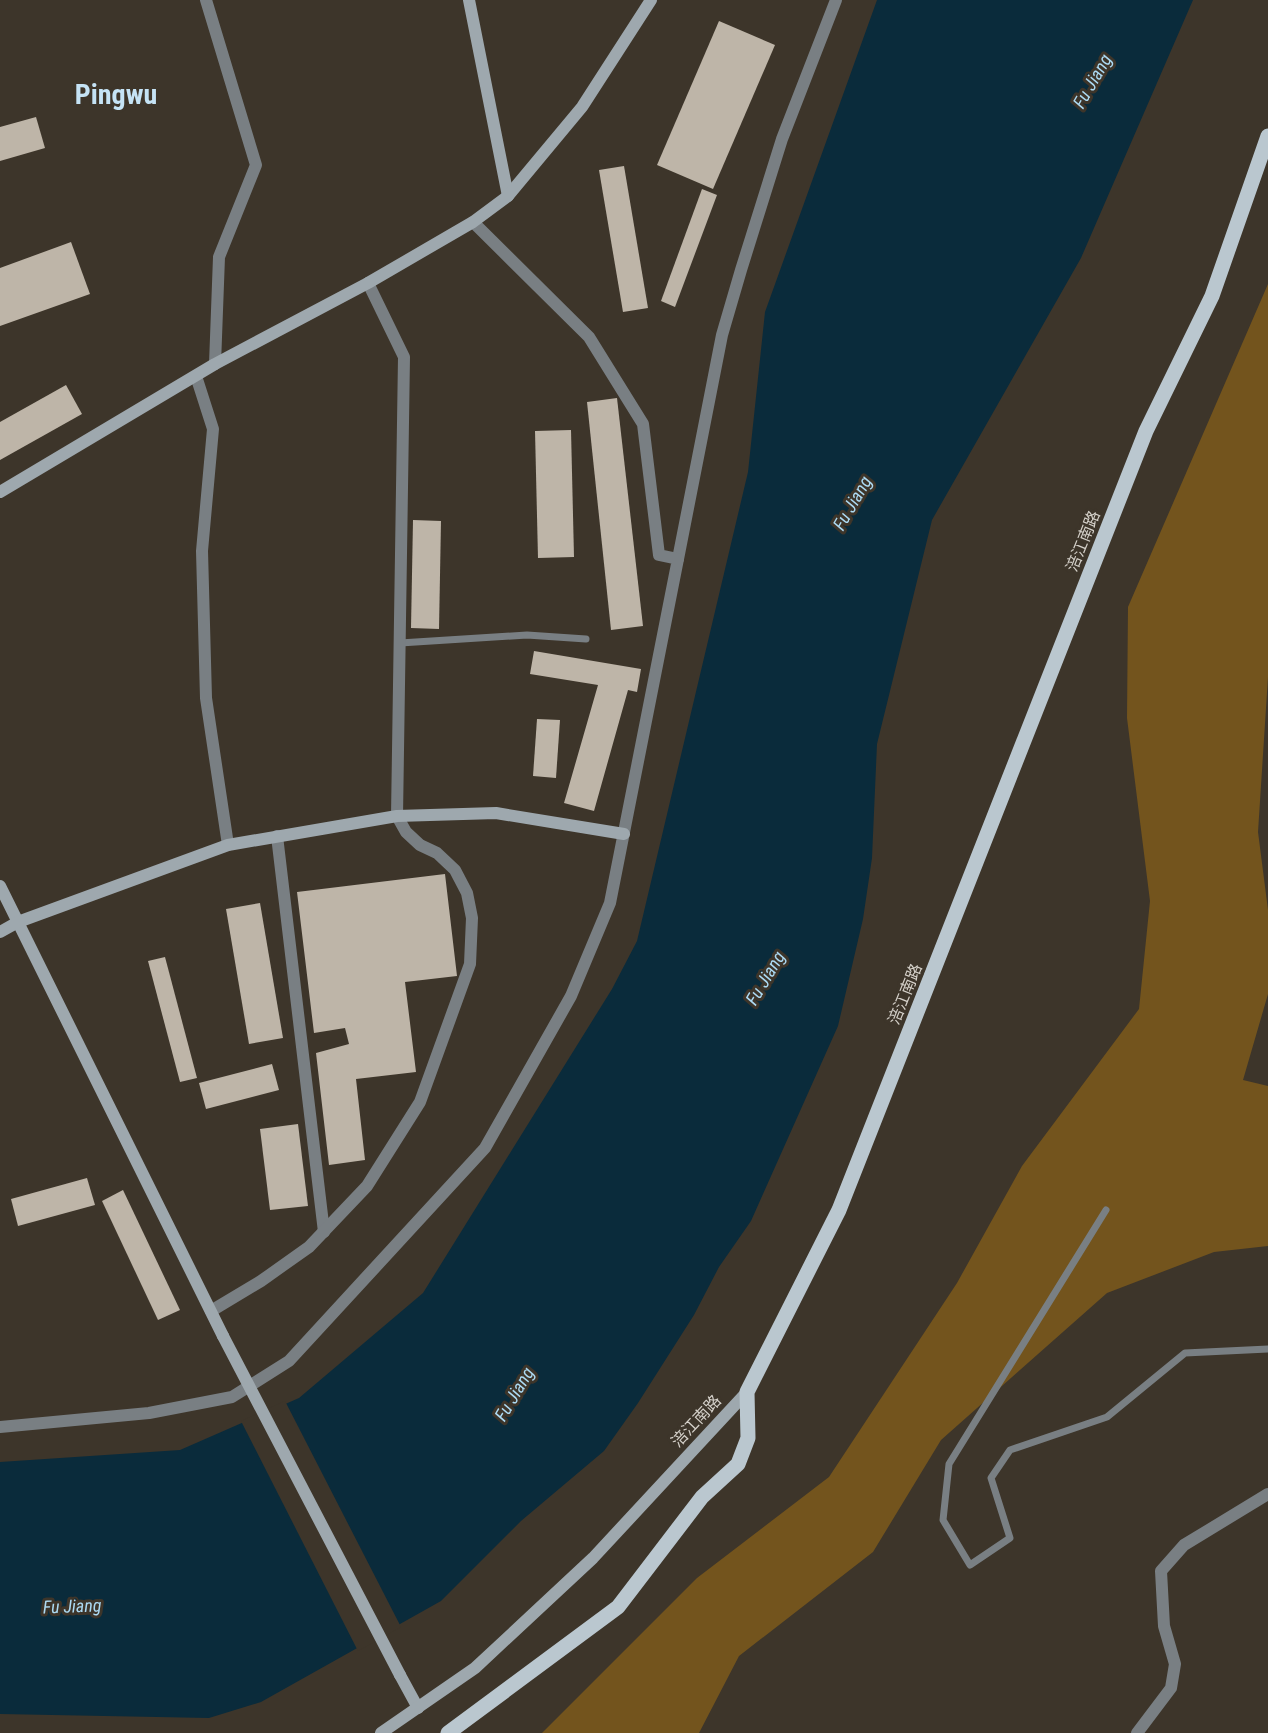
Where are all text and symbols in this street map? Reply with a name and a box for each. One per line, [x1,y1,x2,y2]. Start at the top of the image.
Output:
water label: Fu Jiang [1068,50,1116,112]
district label: Pingwu [75,78,157,111]
water label: Fu Jiang [828,472,876,534]
street label: 涪江南路 [1062,508,1104,574]
water label: Fu Jiang [741,947,789,1009]
street label: 涪江南路 [884,961,926,1027]
water label: Fu Jiang [490,1363,538,1425]
street label: 涪江南路 [667,1391,725,1451]
water label: Fu Jiang [42,1594,102,1618]

